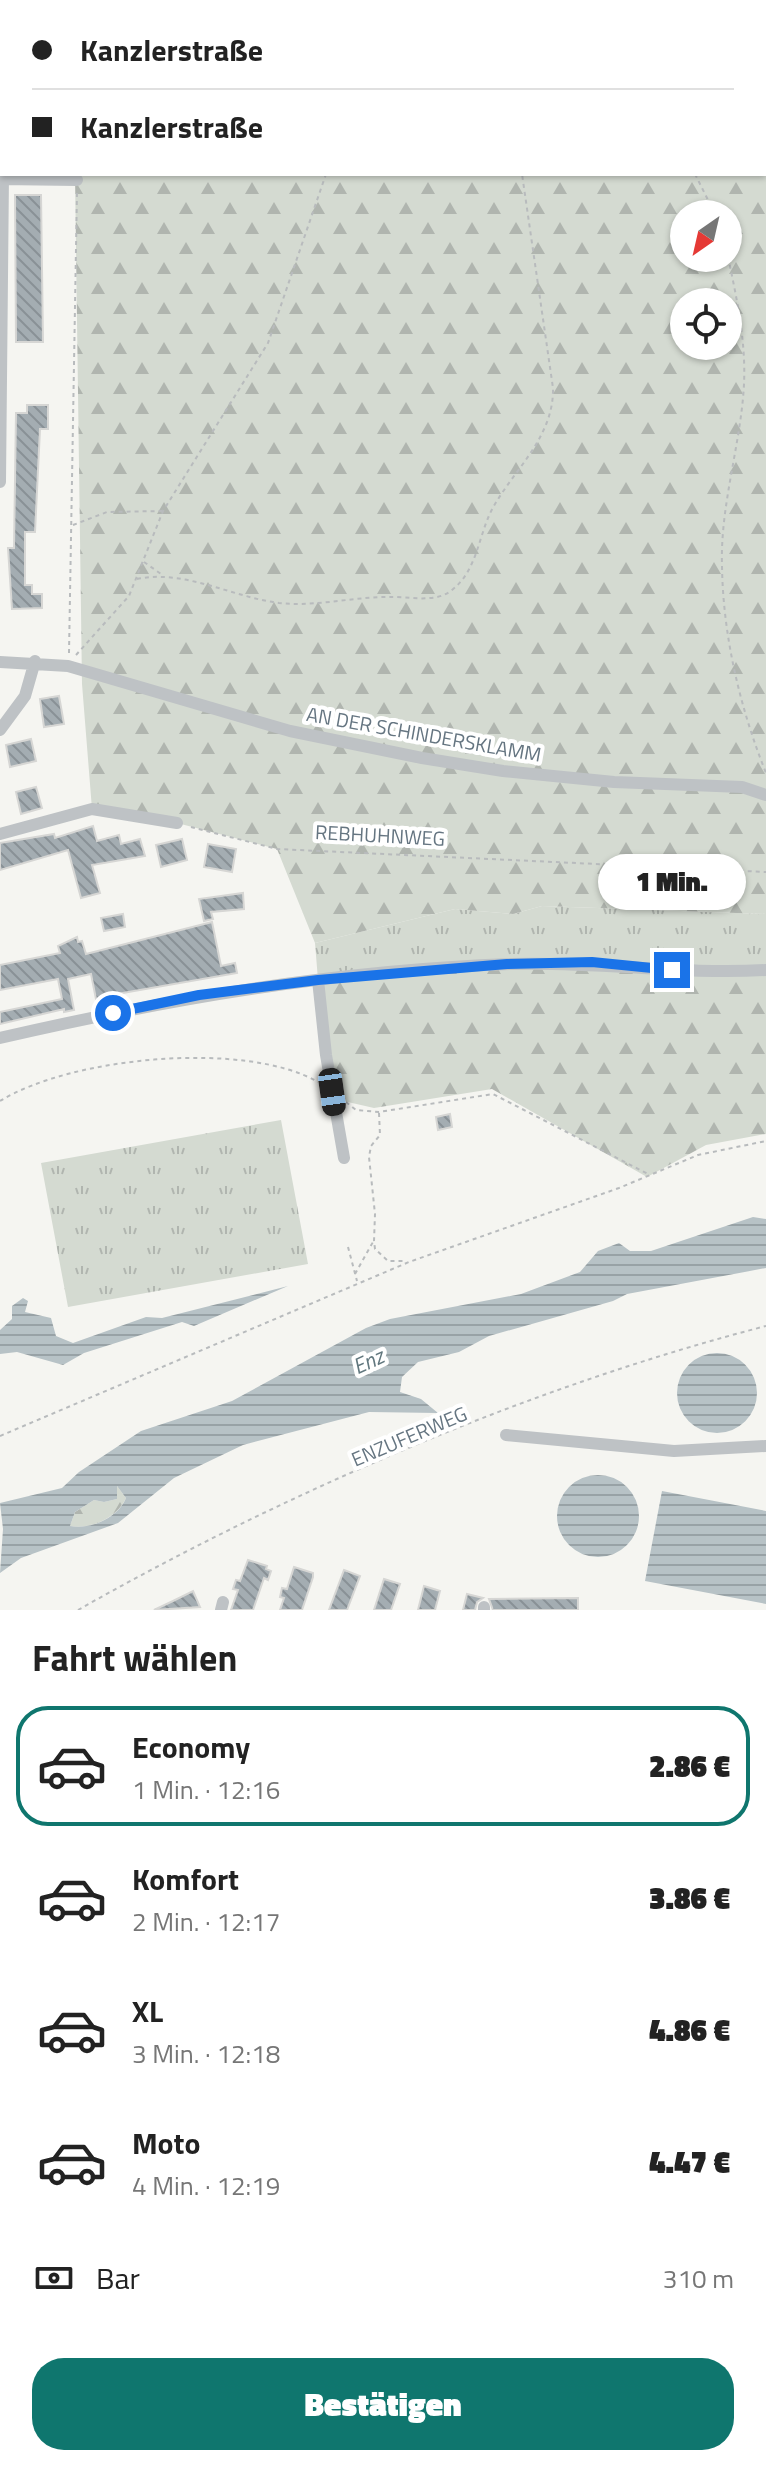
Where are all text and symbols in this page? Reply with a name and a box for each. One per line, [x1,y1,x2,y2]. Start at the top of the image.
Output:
text: Kanzlerstraße [80,27,263,73]
text: Kanzlerstraße [80,104,263,150]
north arrow [670,200,742,272]
map controls [670,200,742,360]
button: locate [670,288,742,360]
street label: AN DER SCHINDERSKLAMM [304,698,544,770]
street label: REBHUHNWEG [314,816,446,854]
callout: 1 Min. [598,854,746,910]
text: 1 Min. [636,862,708,901]
route end [654,952,690,988]
route start [95,995,131,1031]
car [317,1067,347,1117]
water label: Enz [347,1338,391,1383]
street label: ENZUFERWEG [346,1398,472,1474]
text: Fahrt wählen [32,1630,237,1685]
text: Economy [132,1724,250,1770]
icon: car [36,1730,108,1802]
text: 2.86 € [649,1743,730,1789]
text: 1 Min. · 12:16 [132,1770,280,1809]
text: Komfort [132,1856,239,1902]
icon: car [36,1862,108,1934]
text: 3.86 € [649,1875,730,1921]
text: 2 Min. · 12:17 [132,1902,280,1941]
text: XL [132,1988,163,2034]
icon: car [36,1994,108,2066]
text: 4.86 € [649,2007,730,2053]
text: 3 Min. · 12:18 [132,2034,280,2073]
text: Moto [132,2120,200,2166]
icon: car [36,2126,108,2198]
text: 4.47 € [649,2139,730,2185]
text: 4 Min. · 12:19 [132,2166,280,2205]
text: Bar [96,2255,140,2301]
icon: cash [32,2256,76,2300]
text: 310 m [663,2259,734,2298]
button: Bestätigen [32,2358,734,2450]

